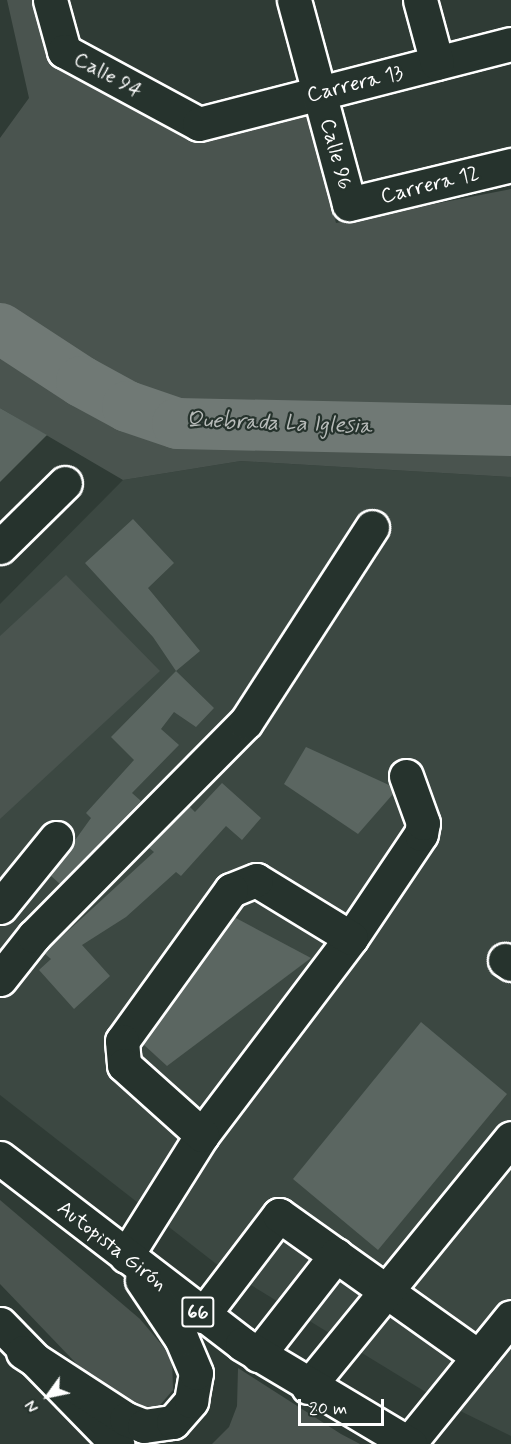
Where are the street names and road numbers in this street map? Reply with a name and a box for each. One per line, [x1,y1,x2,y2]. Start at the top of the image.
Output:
street label: Calle 94 [69,47,147,103]
street label: Carrera 13 [304,60,406,108]
street label: Calle 96 [314,116,358,192]
street label: Carrera 12 [378,161,482,209]
street label: Autopista Girón [52,1196,172,1296]
road number: 66 [180,1295,216,1329]

